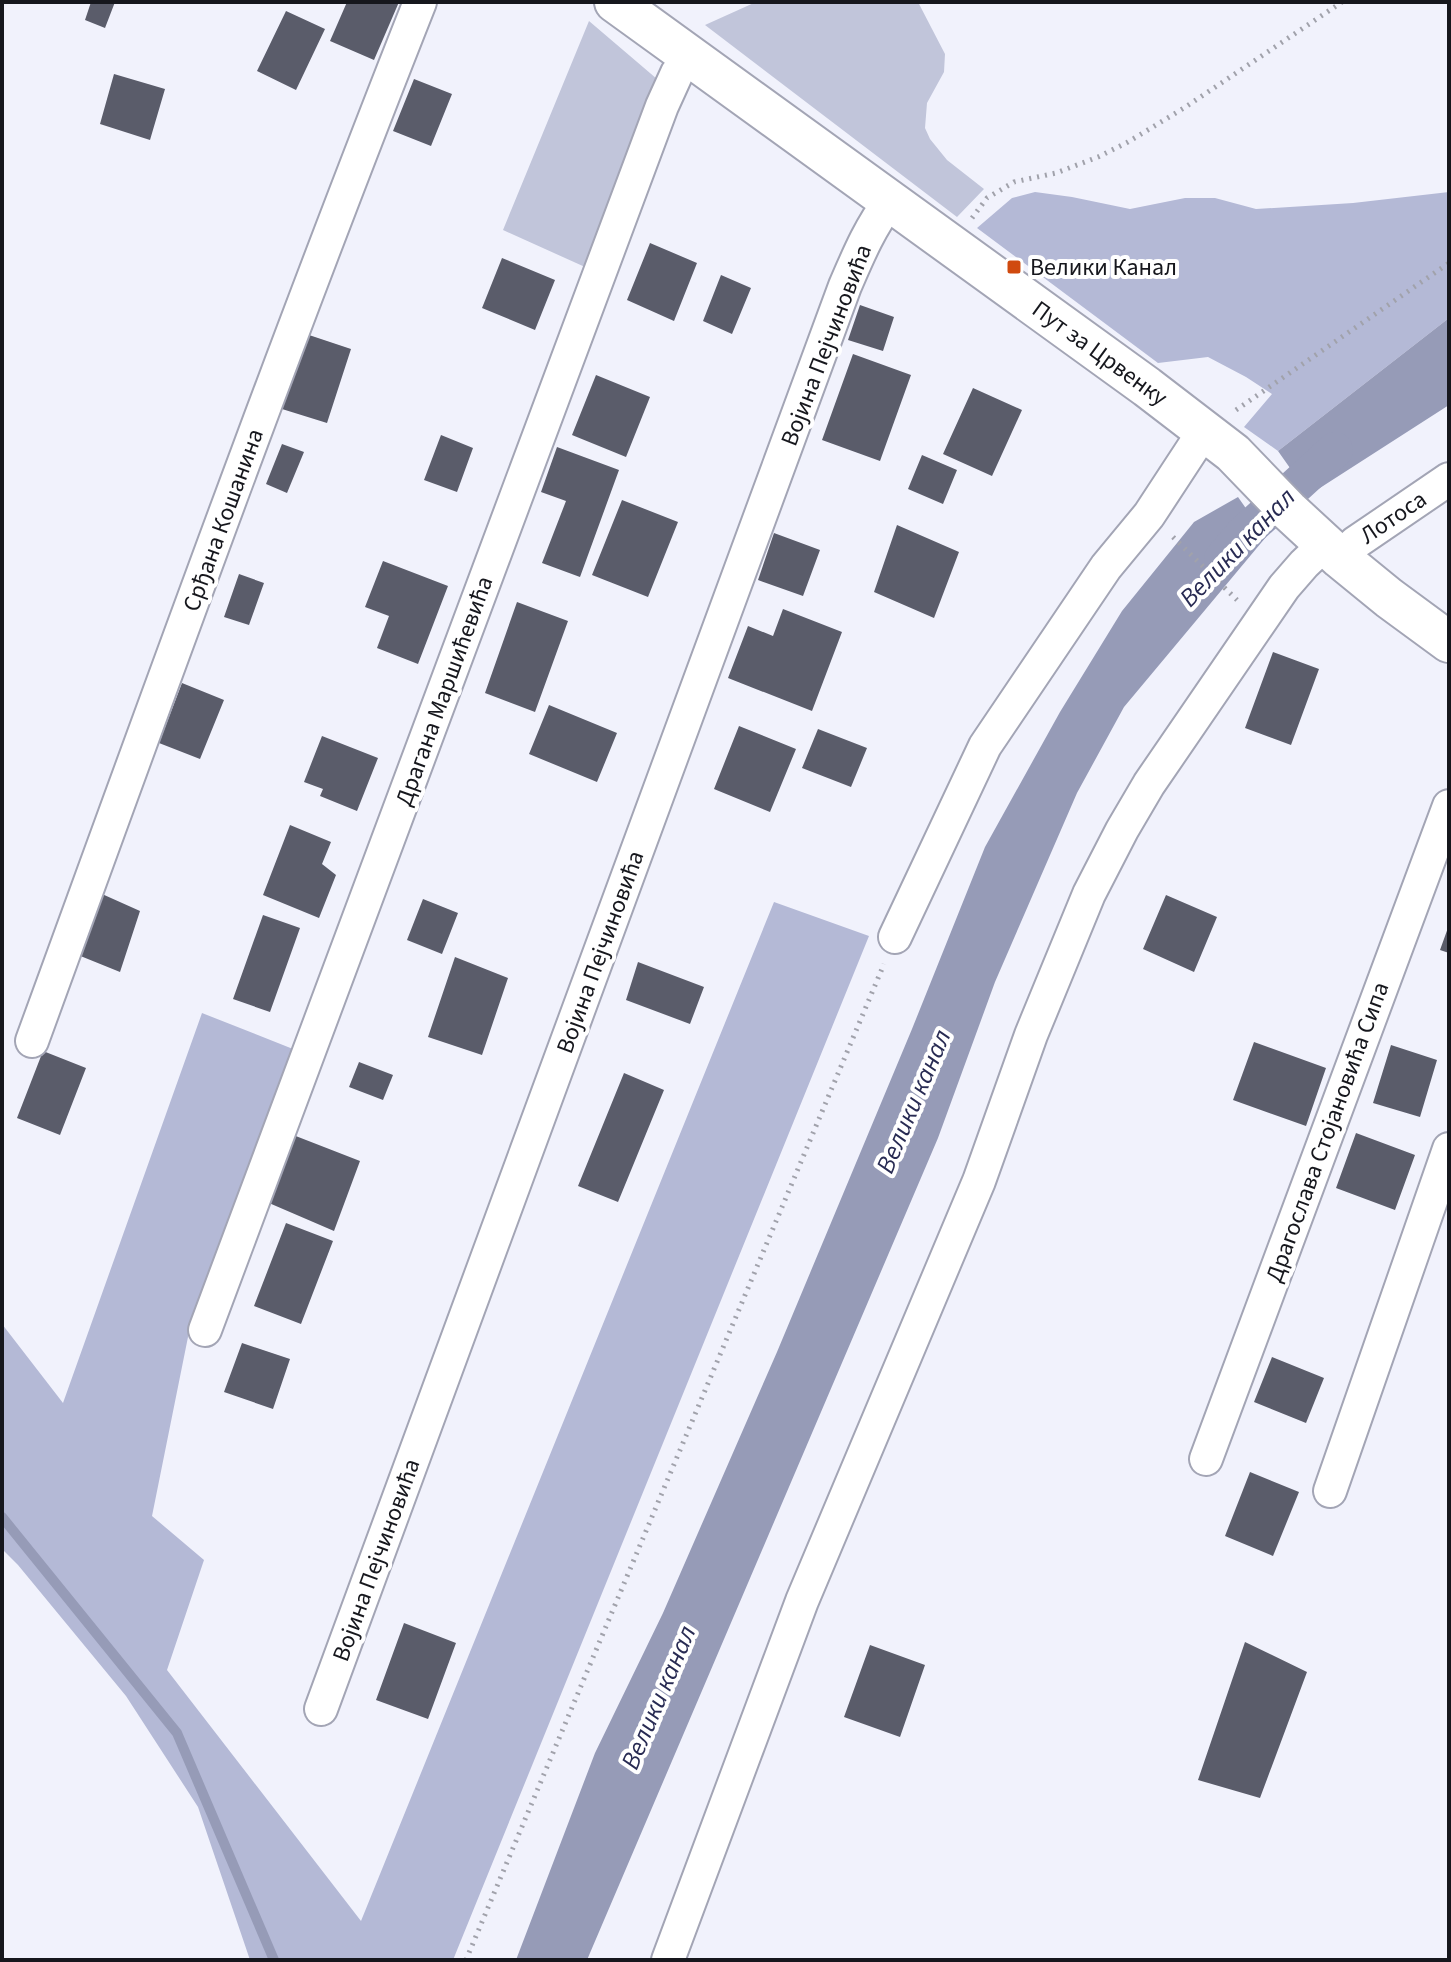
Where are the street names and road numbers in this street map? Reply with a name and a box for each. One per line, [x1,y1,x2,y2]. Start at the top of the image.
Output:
street label: Војина Пејчиновића [772,239,881,451]
street label: Пут за Црвенку [1025,292,1175,415]
street label: Срђана Кошанина [174,424,273,617]
street label: Лотоса [1353,482,1434,553]
street label: Драгана Маршићевића [387,571,502,811]
street label: Војина Пејчиновића [548,846,653,1058]
street label: Драгослава Стојановића Сипа [1257,977,1398,1287]
street label: Војина Пејчиновића [324,1454,429,1666]

